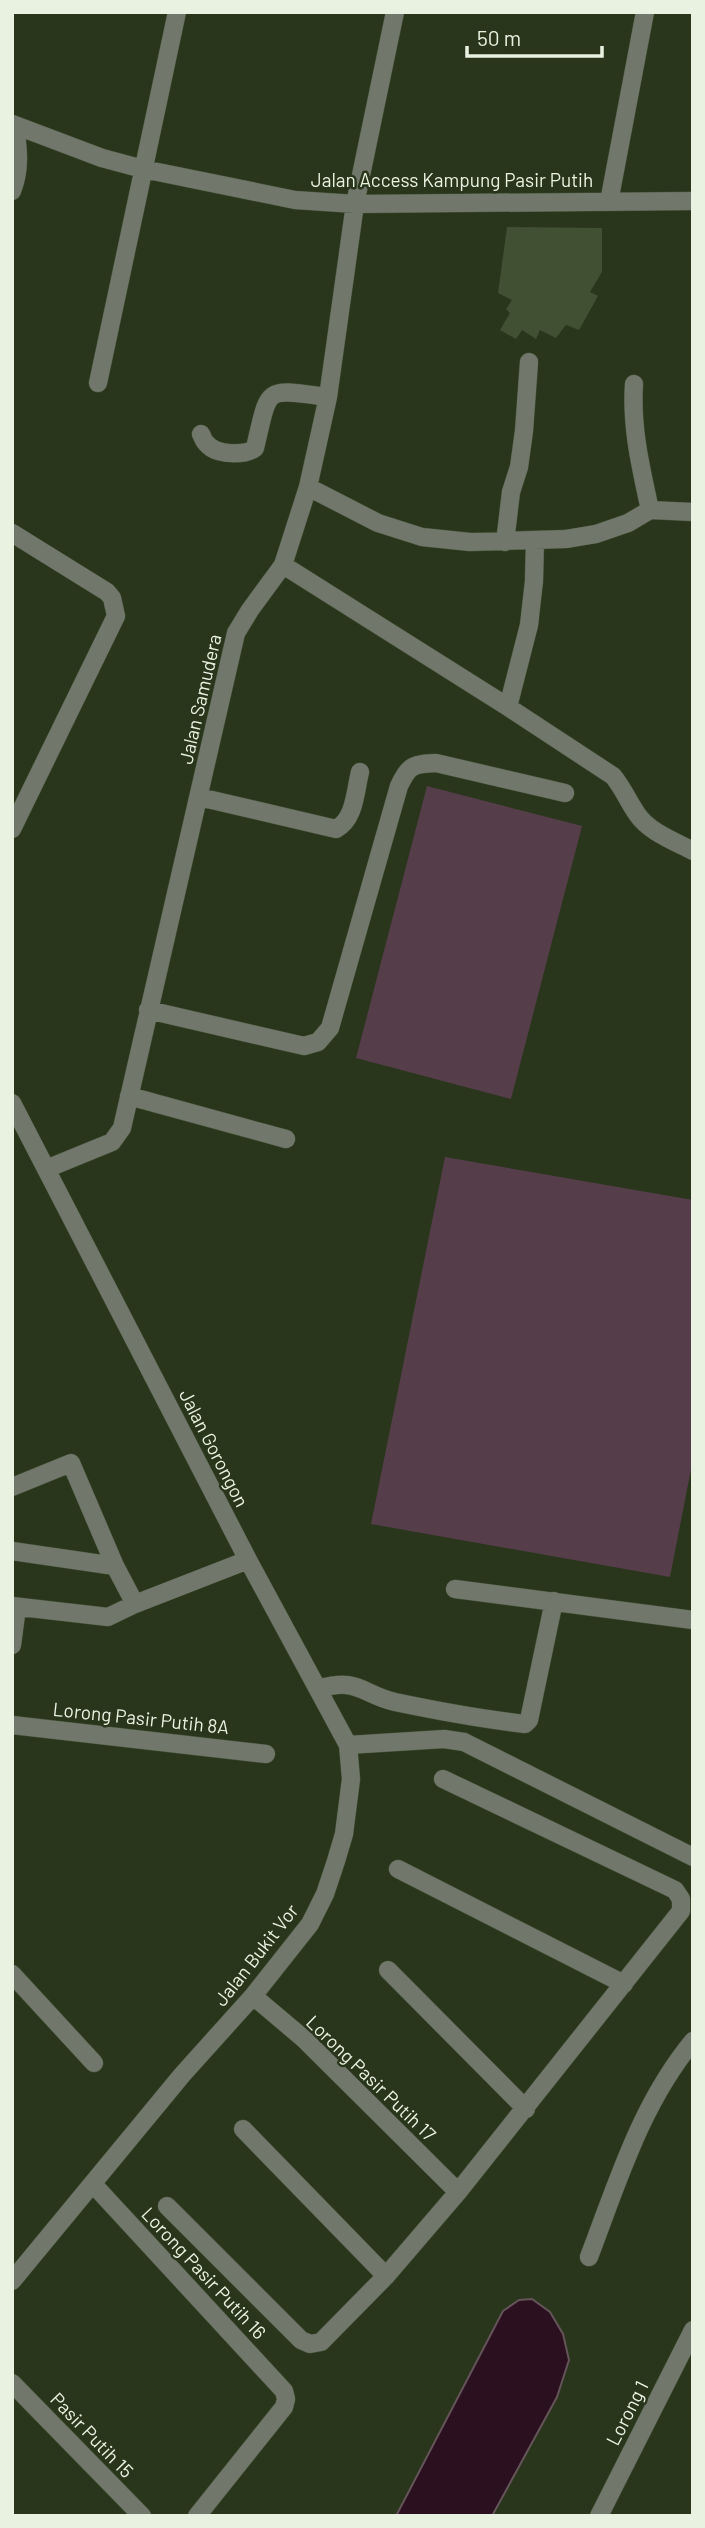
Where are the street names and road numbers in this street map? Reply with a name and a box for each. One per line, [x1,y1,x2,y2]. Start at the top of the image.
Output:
street label: Jalan Access Kampung Pasir Putih [311,168,593,191]
street label: Jalan Samudera [173,632,226,766]
street label: Jalan Gorongon [175,1385,254,1510]
street label: Lorong Pasir Putih 8A [52,1697,230,1738]
street label: Jalan Bukit Vor [209,1899,303,2010]
street label: Lorong Pasir Putih 17 [302,2010,441,2145]
street label: Lorong Pasir Putih 16 [137,2202,271,2343]
street label: Lorong 1 [601,2377,653,2449]
street label: Pasir Putih 15 [46,2387,139,2482]

